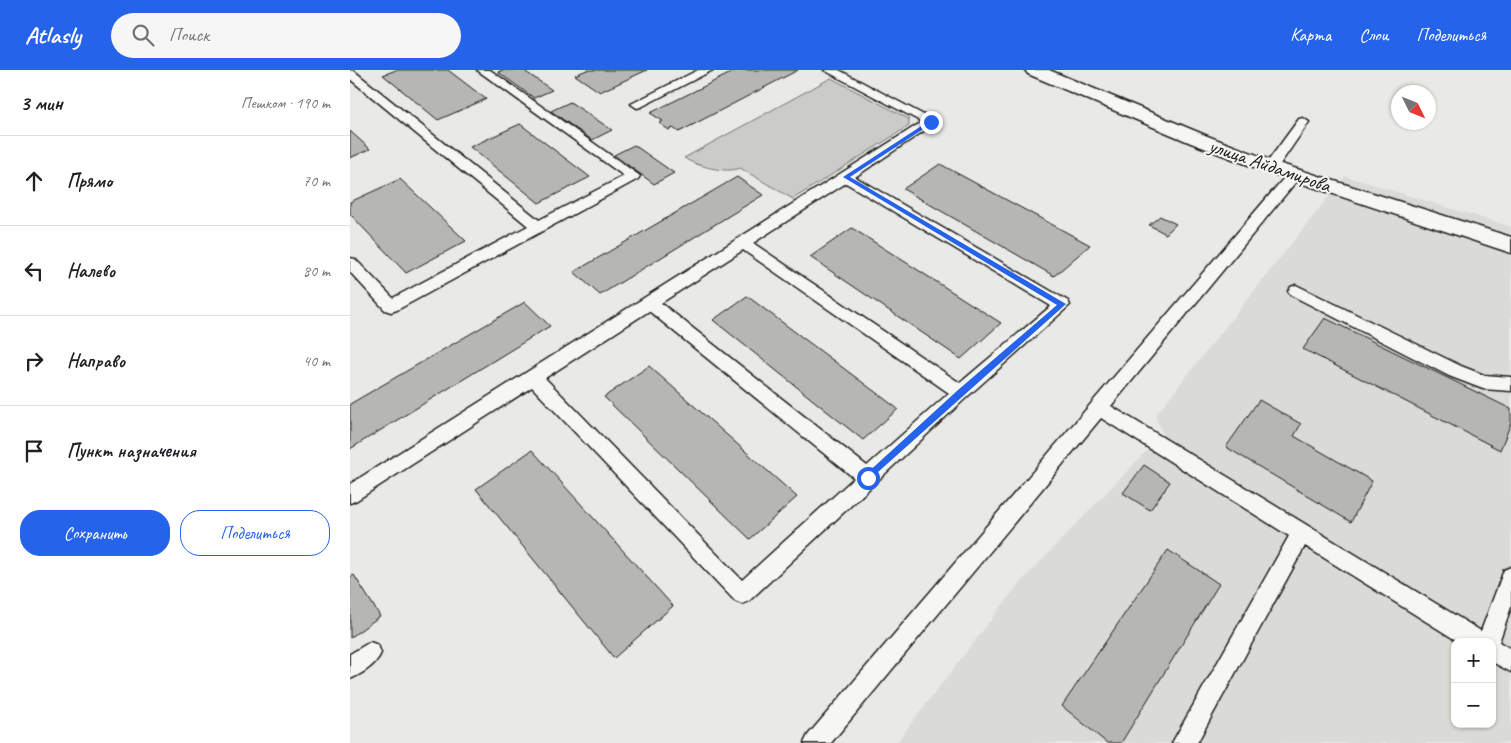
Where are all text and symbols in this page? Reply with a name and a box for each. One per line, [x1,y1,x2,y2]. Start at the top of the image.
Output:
search box [111,13,461,58]
text: Atlasly [25,20,81,50]
icon: search [129,21,157,49]
text: Поиск [169,23,209,47]
text: Карта [1290,24,1331,46]
text: Слои [1359,24,1388,46]
text: Поделиться [1416,24,1486,46]
north arrow [1391,85,1436,130]
text: 3 мин [20,90,63,116]
text: Пешком · 190 m [241,93,330,113]
route end [920,111,943,134]
street label: улица Айдамирова [1205,133,1335,198]
icon: ahead [20,167,48,195]
text: Прямо [67,169,112,193]
text: 70 m [303,171,330,191]
icon: left [20,257,48,285]
text: Налево [67,259,115,283]
text: 80 m [303,261,330,281]
icon: right [20,347,48,375]
text: Направо [67,349,125,373]
text: 40 m [303,351,330,371]
icon: arrive [20,437,48,465]
text: Пункт назначения [67,439,196,463]
route start [857,467,880,490]
button: Сохранить [20,510,170,556]
button: Поделиться [180,510,330,556]
map controls [1451,638,1496,728]
button: + [1451,638,1496,683]
button: − [1451,683,1496,728]

